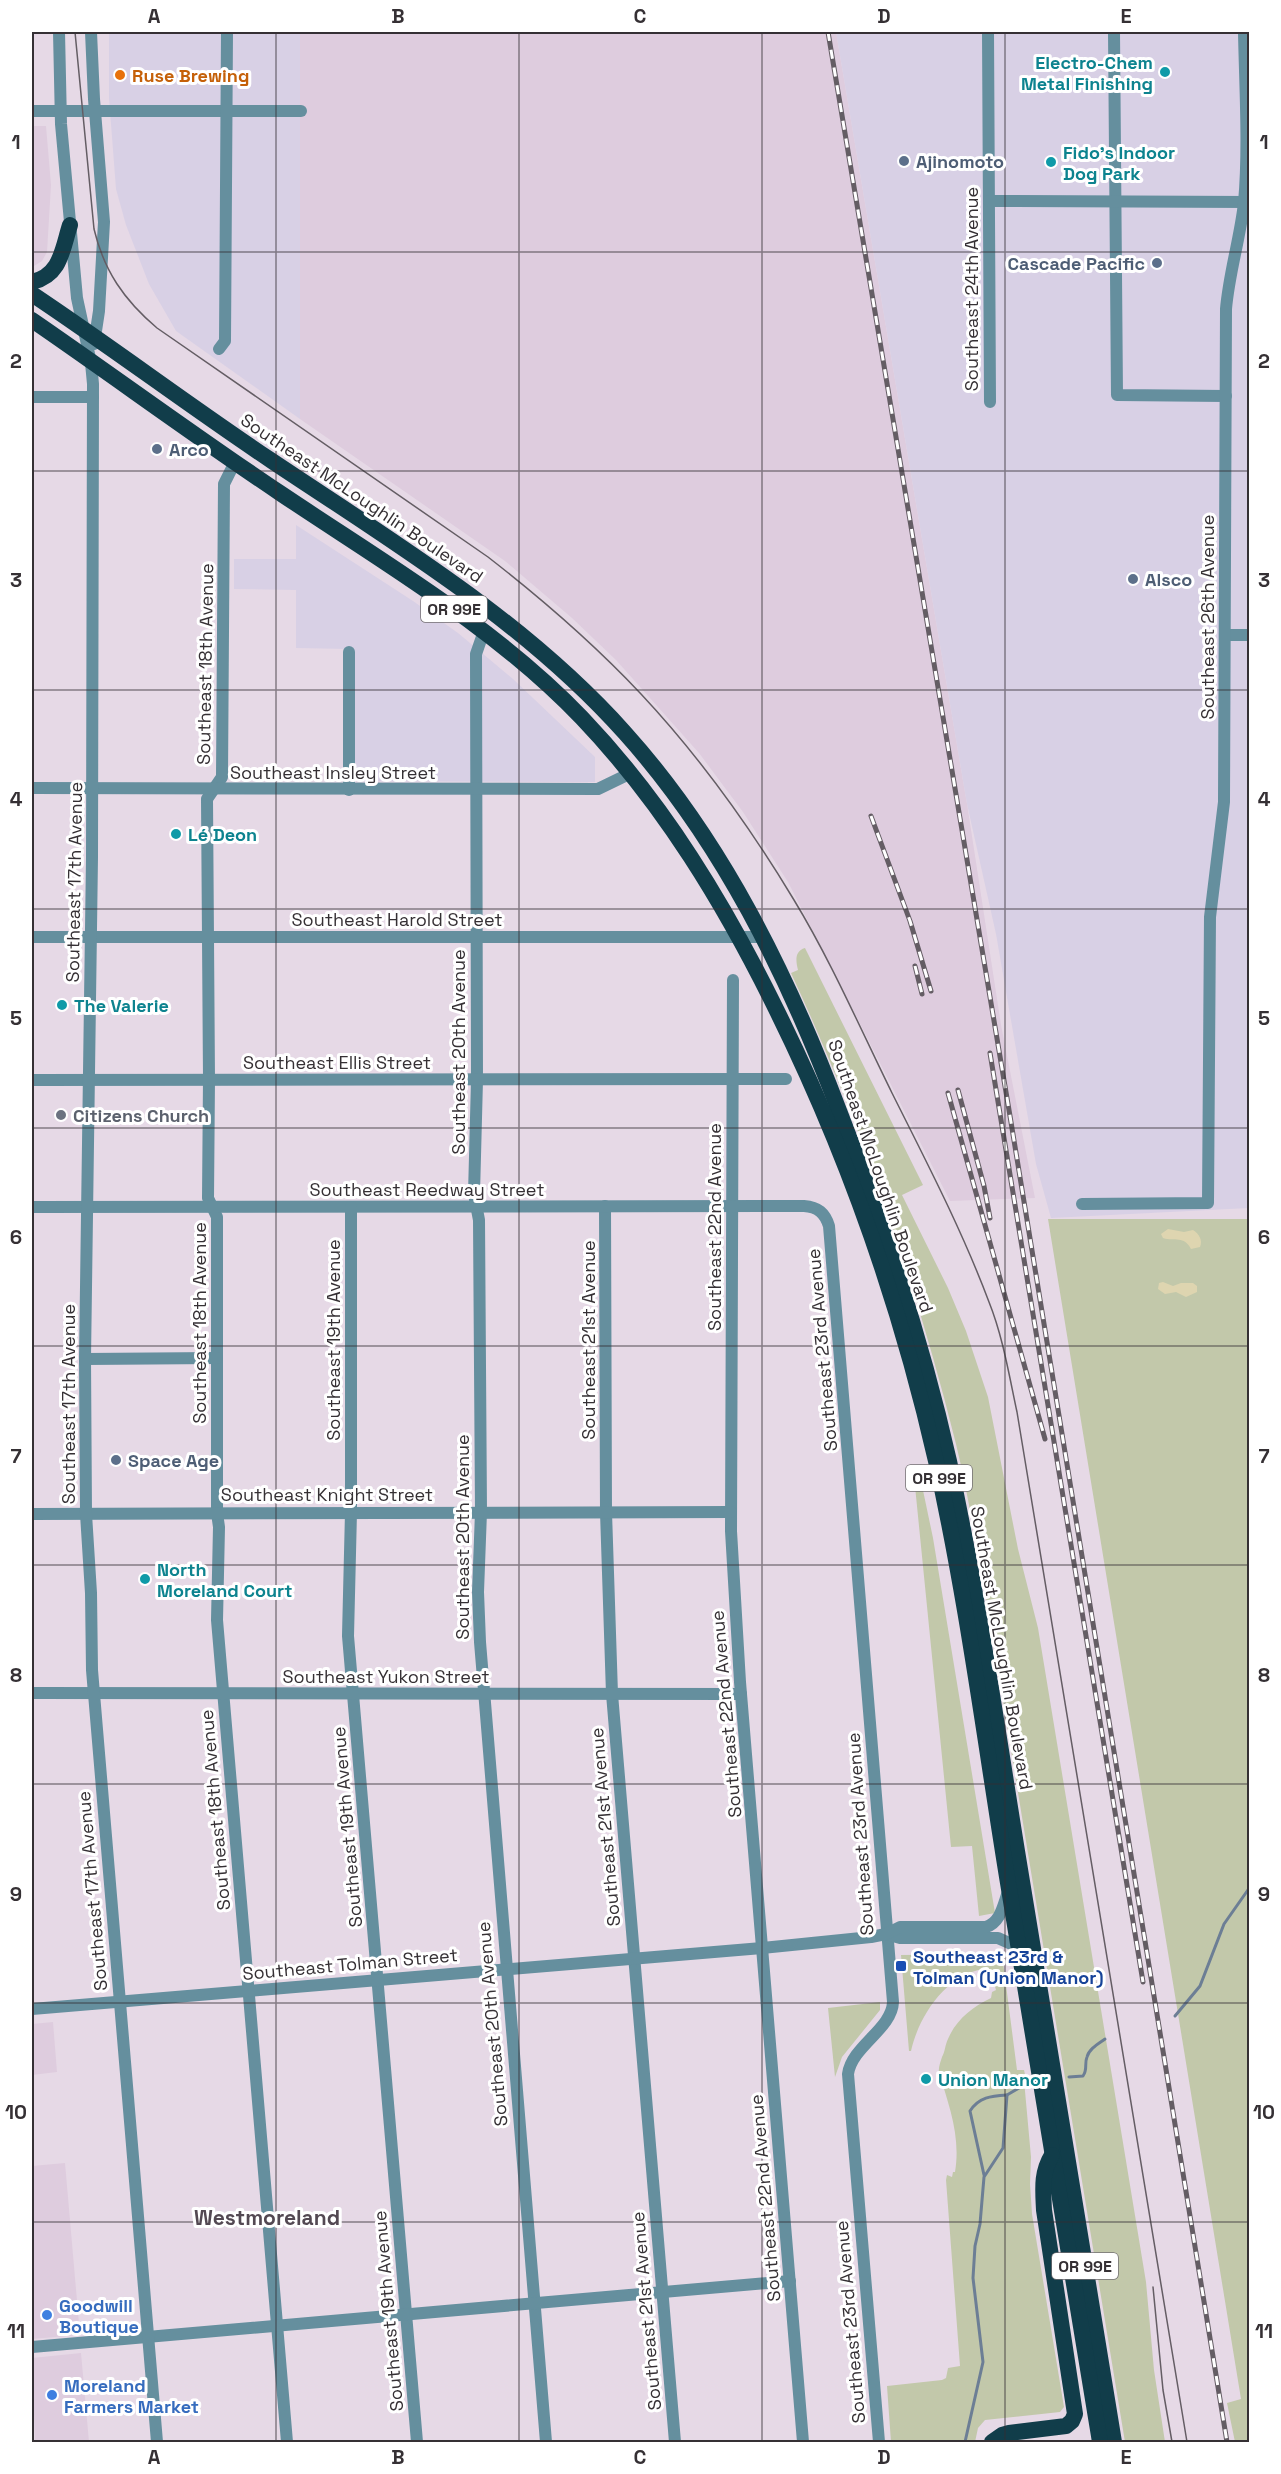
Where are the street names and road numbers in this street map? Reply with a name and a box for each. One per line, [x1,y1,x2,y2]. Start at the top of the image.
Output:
street label: Southeast 24th Avenue [960,187,983,391]
street label: Southeast McLoughlin Boulevard [236,408,488,588]
street label: Southeast 26th Avenue [1196,515,1219,719]
street label: Southeast 18th Avenue [192,563,218,765]
road number: OR 99E [421,596,487,622]
street label: Southeast Insley Street [230,761,436,784]
street label: Southeast 17th Avenue [61,782,87,982]
street label: Southeast Harold Street [292,908,502,931]
street label: Southeast 20th Avenue [447,949,470,1155]
street label: Southeast McLoughlin Boulevard [823,1036,939,1316]
street label: Southeast Ellis Street [243,1051,431,1074]
street label: Southeast 22nd Avenue [703,1123,726,1331]
street label: Southeast Reedway Street [310,1178,544,1201]
street label: Southeast 18th Avenue [188,1222,211,1424]
street label: Southeast 19th Avenue [322,1239,345,1441]
street label: Southeast 21st Avenue [577,1240,600,1440]
street label: Southeast 23rd Avenue [802,1248,842,1452]
street label: Southeast 17th Avenue [57,1304,80,1504]
street label: Southeast 20th Avenue [451,1434,474,1640]
road number: OR 99E [906,1465,972,1491]
street label: Southeast Knight Street [221,1483,433,1506]
street label: Southeast McLoughlin Boulevard [966,1504,1038,1792]
street label: Southeast 22nd Avenue [705,1609,747,1819]
street label: Southeast Yukon Street [282,1665,490,1688]
street label: Southeast 18th Avenue [195,1709,235,1911]
street label: Southeast 19th Avenue [327,1726,367,1928]
street label: Southeast 21st Avenue [585,1727,625,1927]
street label: Southeast 23rd Avenue [841,1732,879,1936]
street label: Southeast 17th Avenue [72,1790,112,1992]
street label: Southeast 20th Avenue [472,1921,512,2127]
street label: Southeast Tolman Street [241,1943,459,1985]
street label: Southeast 22nd Avenue [744,2093,786,2303]
street label: Southeast 19th Avenue [368,2210,408,2412]
street label: Southeast 21st Avenue [626,2211,666,2411]
street label: Southeast 23rd Avenue [830,2220,870,2424]
road number: OR 99E [1052,2253,1118,2279]

